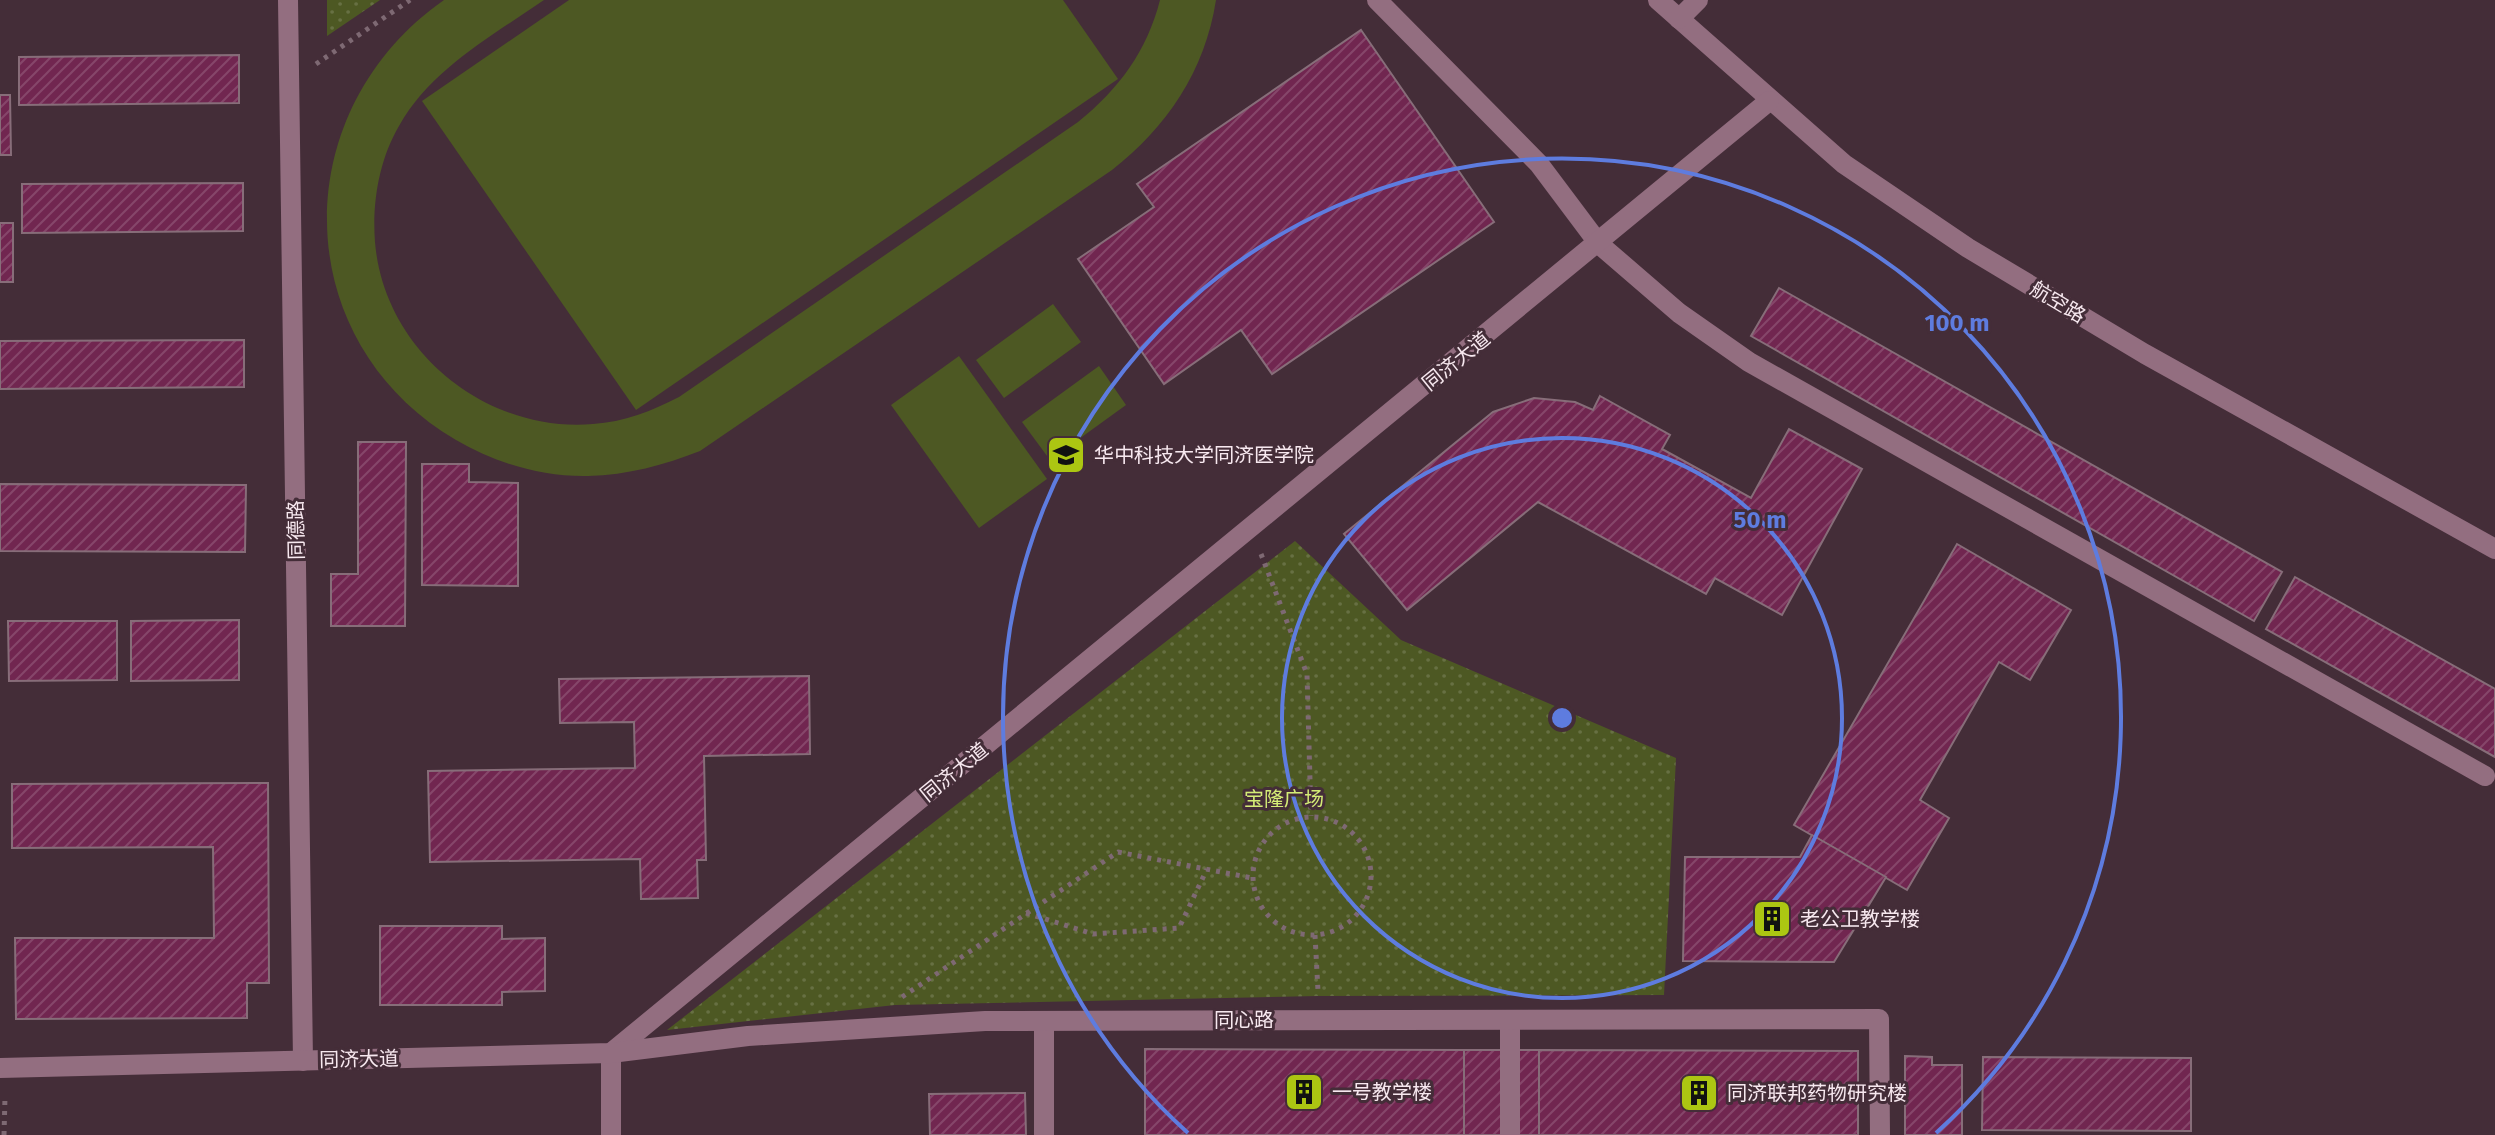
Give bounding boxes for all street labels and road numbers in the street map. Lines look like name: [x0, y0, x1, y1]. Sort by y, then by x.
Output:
street label: 航空路: [2026, 276, 2090, 328]
street label: 同济大道: [1417, 327, 1495, 395]
street label: 同德路: [283, 500, 309, 560]
street label: 同济大道: [915, 738, 993, 806]
street label: 同心路: [1214, 1008, 1274, 1032]
street label: 同济大道: [319, 1046, 399, 1072]

